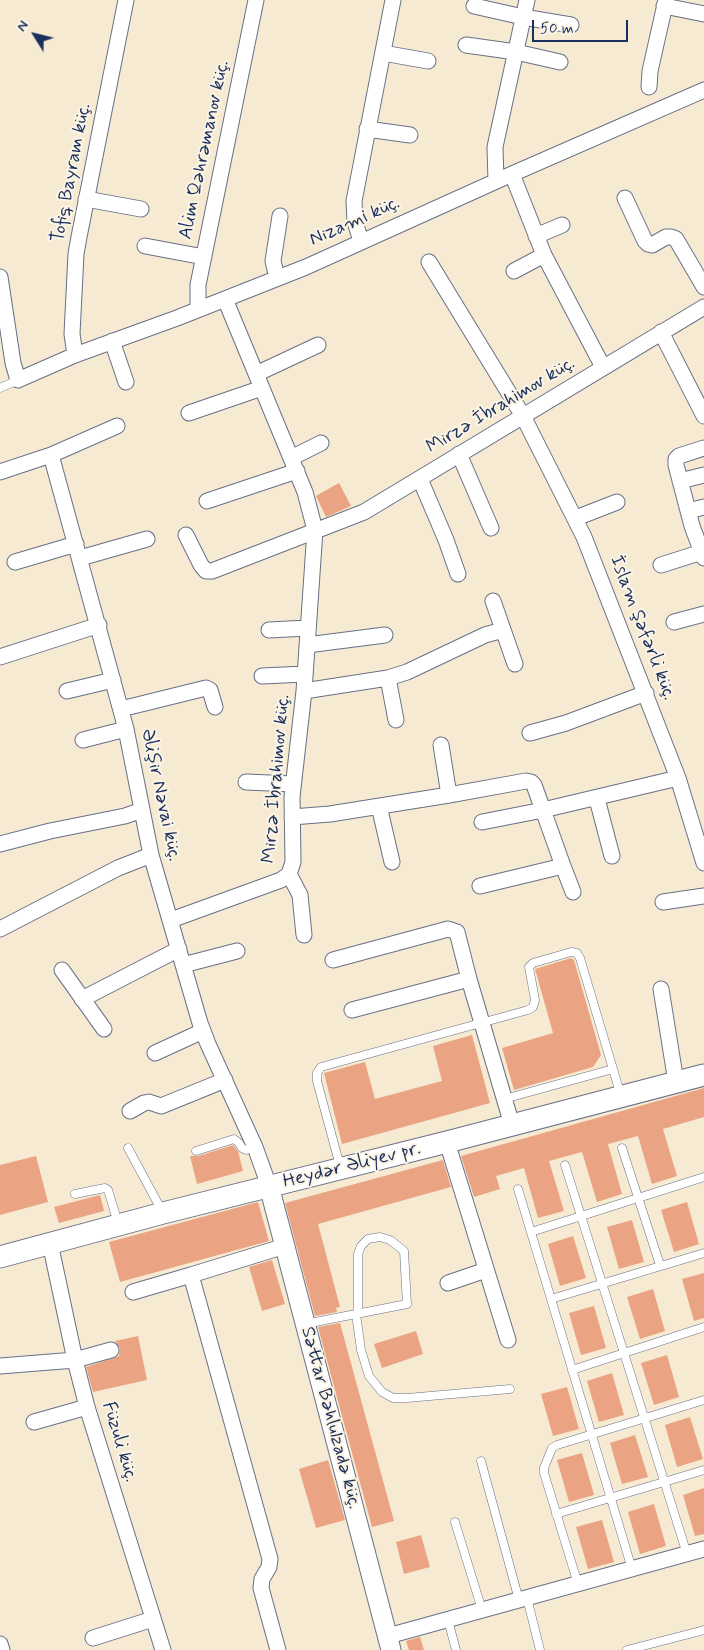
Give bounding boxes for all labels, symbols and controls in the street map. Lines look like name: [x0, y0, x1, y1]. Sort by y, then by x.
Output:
north arrow: [10, 10, 60, 60]
scale bar: [534, 10, 630, 42]
text: N: [13, 17, 33, 35]
text: 50 m: [540, 19, 574, 39]
street label: Alim Qəhrəmanov küç.: [175, 58, 235, 242]
street label: Tofiq Bayram küç.: [47, 101, 97, 245]
street label: Nizami küç.: [306, 192, 404, 252]
street label: Mirzə İbrahimov küç.: [422, 353, 580, 459]
street label: İslam Şəfərli küç.: [604, 552, 680, 704]
street label: Mirzə İbrahimov küç.: [258, 694, 296, 864]
street label: Əlişir Nəvai küç.: [135, 727, 185, 863]
street label: Heydər Əliyev pr.: [281, 1138, 423, 1194]
street label: Səttar Bəhlulzadə küç.: [295, 1325, 365, 1511]
street label: Füzuli küç.: [96, 1399, 142, 1485]

